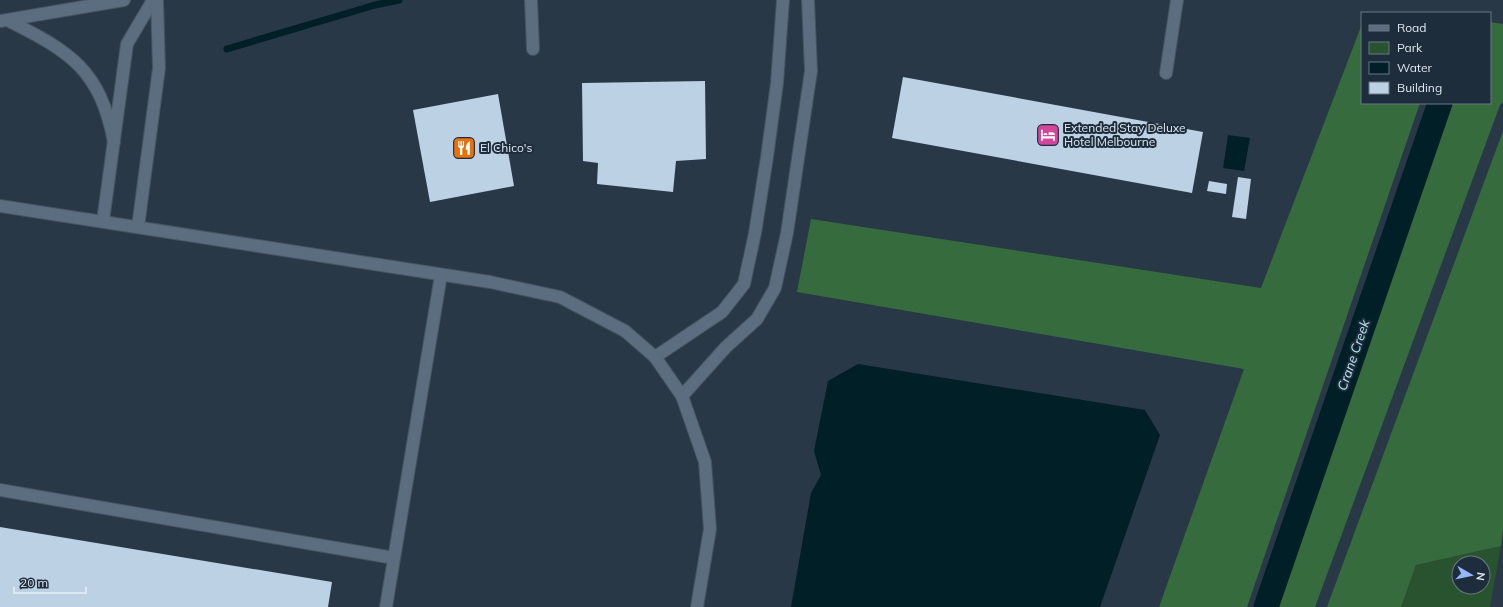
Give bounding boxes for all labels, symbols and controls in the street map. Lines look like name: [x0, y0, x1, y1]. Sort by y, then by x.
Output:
legend: [1361, 12, 1491, 104]
text: Road: [1397, 20, 1426, 35]
text: Park: [1397, 40, 1423, 55]
text: Water: [1397, 60, 1433, 75]
text: Building: [1397, 80, 1442, 95]
place label: Extended Stay Deluxe Hotel Melbourne: [1064, 120, 1186, 149]
hotel icon: Extended Stay Deluxe Hotel Melbourne: [1035, 122, 1061, 148]
restaurant icon: El Chico's: [451, 135, 477, 161]
place label: El Chico's: [480, 140, 532, 155]
water label: Crane Creek: [1333, 317, 1373, 392]
north arrow: [1451, 555, 1491, 595]
scale bar: [14, 569, 86, 595]
text: N: [1473, 571, 1488, 582]
text: 20 m: [20, 575, 48, 590]

